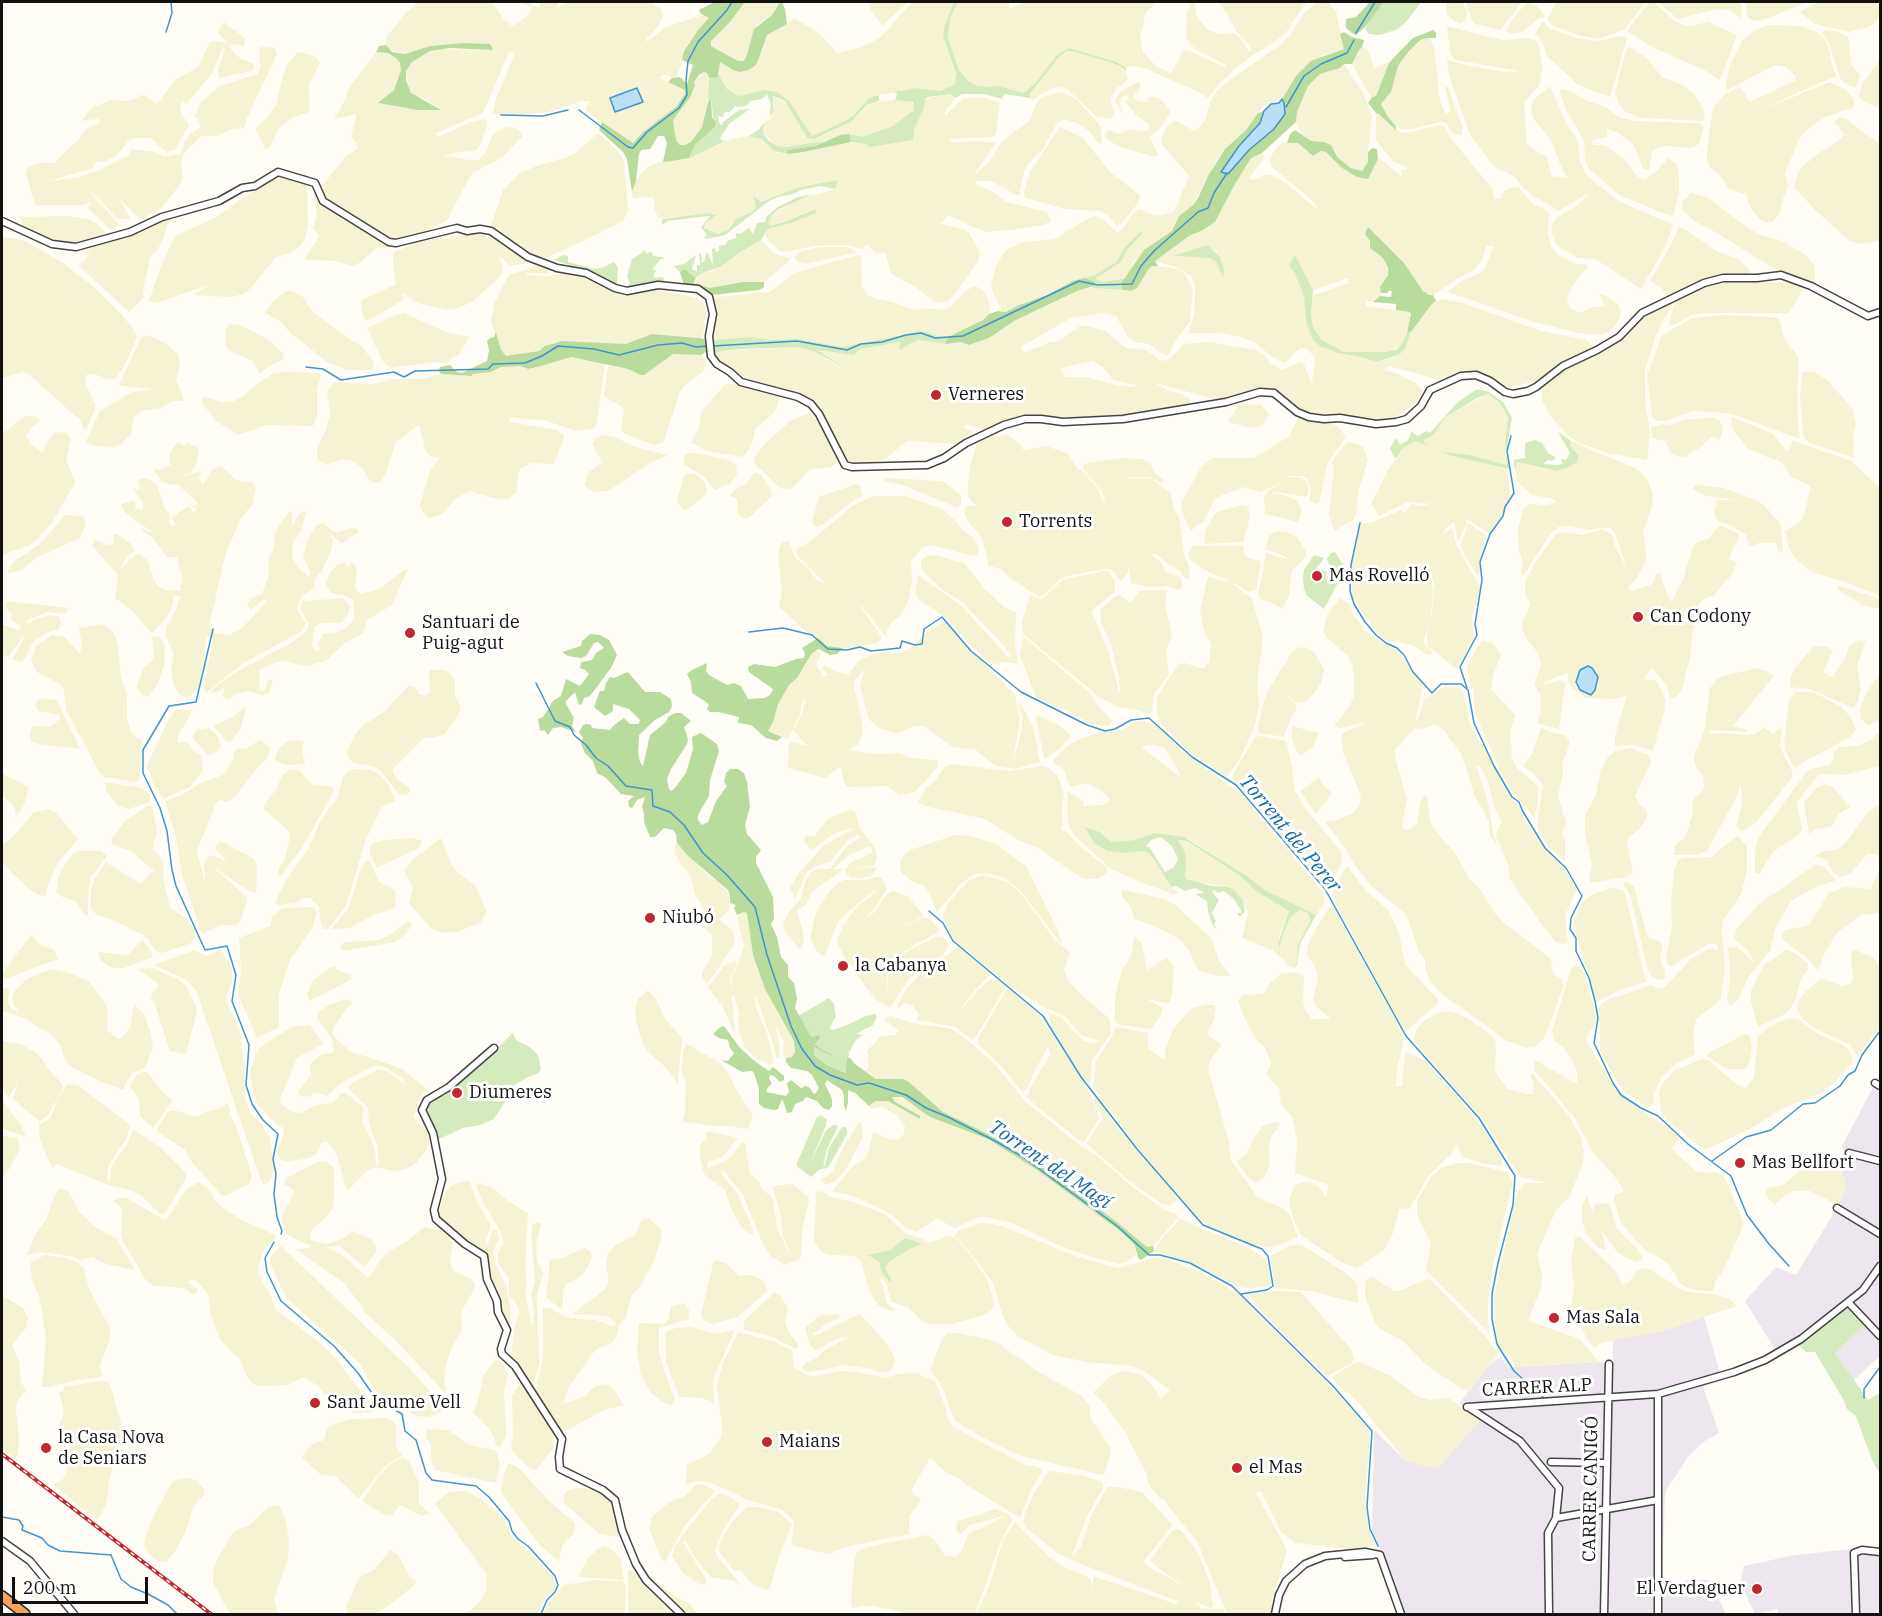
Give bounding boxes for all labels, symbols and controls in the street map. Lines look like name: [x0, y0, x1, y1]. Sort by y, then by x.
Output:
place label: Verneres: [948, 384, 1024, 406]
marker: Verneres: [929, 388, 943, 402]
place label: Torrents: [1019, 511, 1092, 533]
marker: Torrents: [1000, 515, 1014, 529]
place label: Mas Rovelló: [1329, 565, 1429, 587]
marker: Mas Rovelló: [1310, 569, 1324, 583]
place label: Can Codony: [1650, 606, 1751, 628]
marker: Can Codony: [1631, 610, 1645, 624]
place label: Santuari de Puig-agut: [422, 612, 520, 654]
marker: Santuari de Puig-agut: [403, 626, 417, 640]
water label: Torrent del Perer: [1234, 770, 1346, 898]
place label: Niubó: [662, 907, 714, 929]
marker: Niubó: [643, 911, 657, 925]
place label: la Cabanya: [855, 955, 947, 977]
marker: la Cabanya: [836, 959, 850, 973]
place label: Diumeres: [469, 1082, 552, 1104]
marker: Diumeres: [450, 1086, 464, 1100]
water label: Torrent del Magí: [984, 1115, 1116, 1215]
place label: Mas Bellfort: [1752, 1152, 1854, 1174]
marker: Mas Bellfort: [1733, 1156, 1747, 1170]
place label: Mas Sala: [1566, 1307, 1640, 1329]
marker: Mas Sala: [1547, 1311, 1561, 1325]
street label: CARRER ALP: [1481, 1374, 1593, 1402]
place label: Sant Jaume Vell: [327, 1392, 461, 1414]
marker: Sant Jaume Vell: [308, 1396, 322, 1410]
street label: CARRER CANIGÓ: [1579, 1416, 1603, 1562]
place label: la Casa Nova de Seniars: [58, 1427, 165, 1470]
place label: Maians: [779, 1431, 840, 1453]
marker: Maians: [760, 1435, 774, 1449]
marker: la Casa Nova de Seniars: [39, 1441, 53, 1455]
place label: el Mas: [1249, 1457, 1303, 1479]
marker: el Mas: [1230, 1461, 1244, 1475]
scale bar: [15, 1565, 152, 1603]
text: 200 m: [23, 1576, 77, 1599]
place label: El Verdaguer: [1636, 1578, 1745, 1600]
marker: El Verdaguer: [1750, 1582, 1764, 1596]

